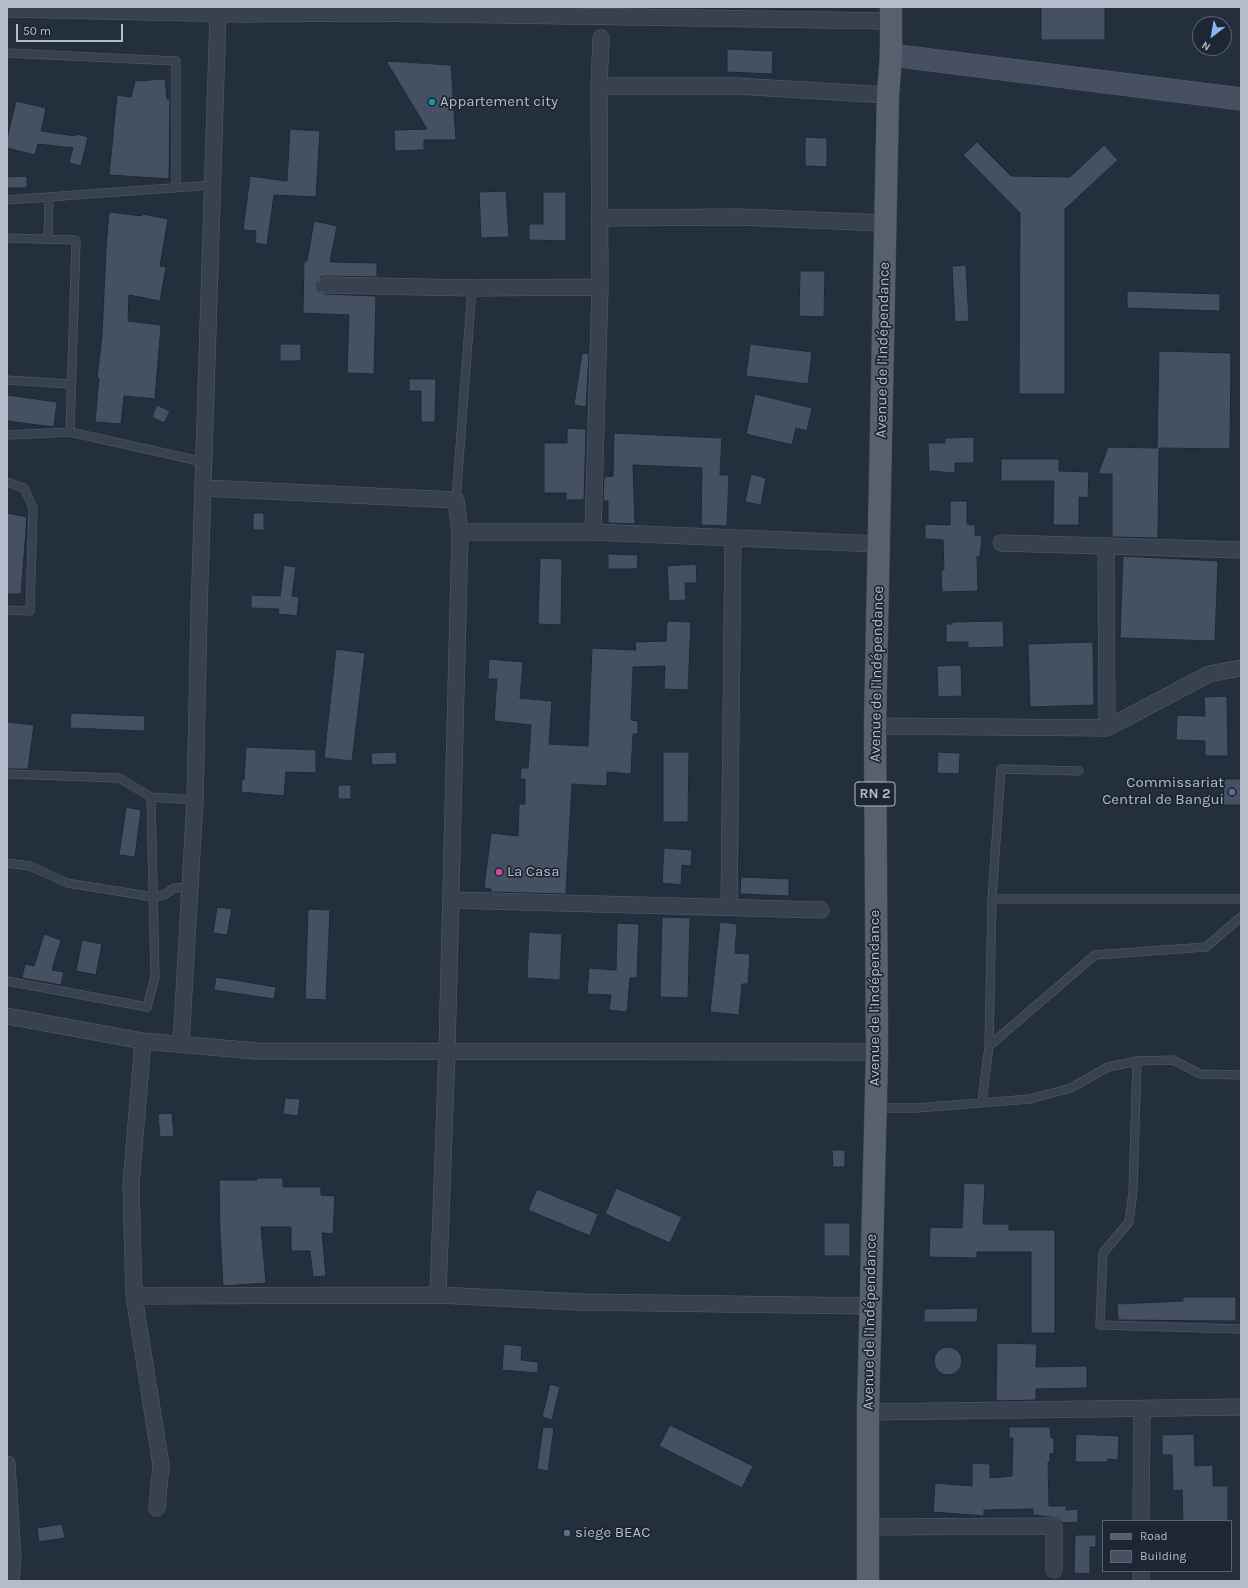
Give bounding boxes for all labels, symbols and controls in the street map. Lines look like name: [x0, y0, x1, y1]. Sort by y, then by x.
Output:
scale bar: [18, 16, 125, 42]
north arrow: [1192, 16, 1232, 56]
text: 50 m: [23, 24, 51, 38]
text: N: [1199, 38, 1213, 53]
place label: Appartement city: [440, 93, 558, 111]
marker: Appartement city: [427, 97, 437, 107]
street label: Avenue de l'Indépendance: [872, 262, 894, 438]
street label: Avenue de l'Indépendance: [866, 586, 888, 762]
place label: Commissariat Central de Bangui: [1102, 774, 1224, 809]
road number: RN 2: [855, 782, 895, 806]
marker: Commissariat Central de Bangui: [1227, 787, 1237, 797]
place label: La Casa: [507, 863, 559, 881]
marker: La Casa: [494, 867, 504, 877]
street label: Avenue de l'Indépendance: [866, 910, 884, 1086]
street label: Avenue de l'Indépendance: [859, 1234, 881, 1410]
legend: [1102, 1520, 1232, 1572]
place label: siege BEAC: [575, 1524, 650, 1542]
marker: siege BEAC: [562, 1528, 572, 1538]
text: Road: [1140, 1529, 1168, 1543]
text: Building: [1140, 1549, 1186, 1563]

